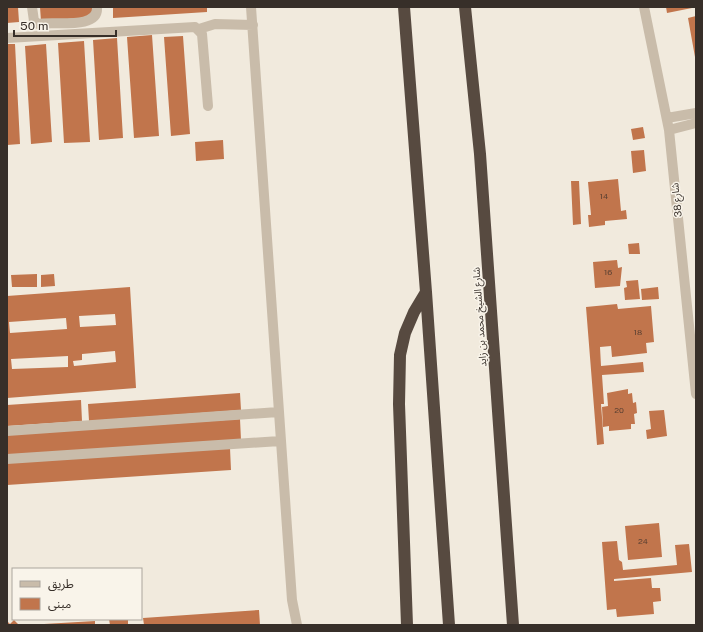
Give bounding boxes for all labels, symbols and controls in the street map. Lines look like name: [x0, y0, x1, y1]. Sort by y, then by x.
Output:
scale bar: [14, 12, 116, 38]
text: 50 m: [20, 19, 48, 33]
street label: شارع 38: [668, 182, 686, 218]
house number: 14: [600, 191, 608, 201]
street label: شارع الشيخ محمد بن زايد: [470, 267, 490, 367]
house number: 16: [604, 267, 612, 277]
house number: 18: [634, 327, 642, 337]
house number: 20: [614, 405, 624, 415]
house number: 24: [638, 536, 648, 546]
legend: [12, 568, 142, 620]
text: طريق: [48, 577, 74, 592]
text: مبنى: [48, 597, 71, 611]

